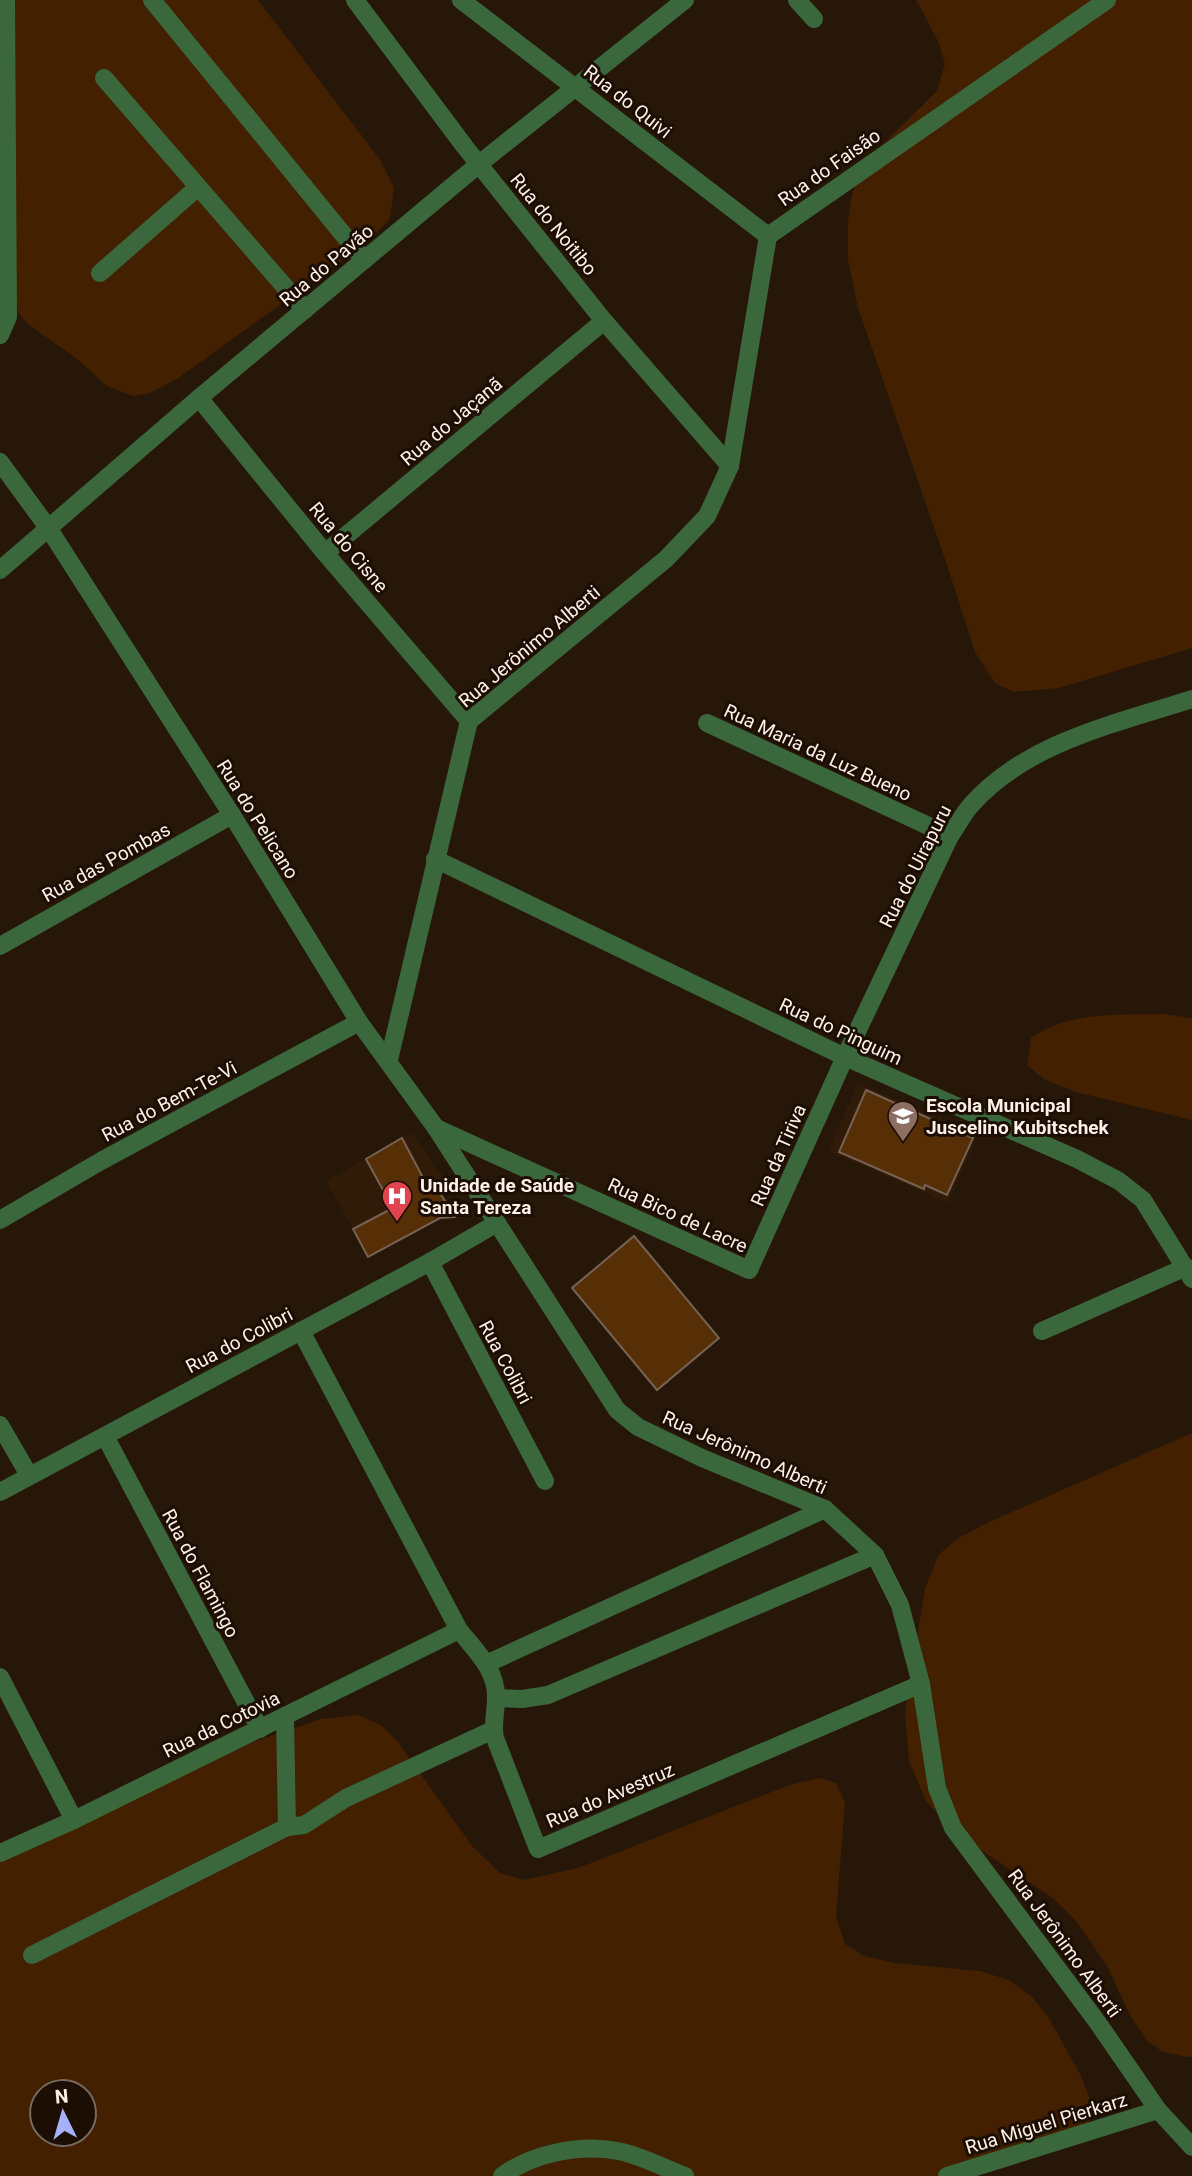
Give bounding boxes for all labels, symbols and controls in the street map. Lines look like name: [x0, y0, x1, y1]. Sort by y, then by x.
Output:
street label: Rua do Quivi: [579, 60, 676, 143]
street label: Rua do Faisão: [774, 124, 885, 211]
street label: Rua do Noitibo: [505, 169, 602, 280]
street label: Rua do Pavão: [275, 219, 378, 311]
street label: Rua do Jaçanã: [396, 372, 507, 471]
street label: Rua do Cisne: [304, 497, 393, 597]
street label: Rua Jerônimo Alberti: [454, 580, 605, 712]
street label: Rua Maria da Luz Bueno: [720, 699, 915, 806]
street label: Rua do Pelicano: [212, 755, 303, 883]
street label: Rua do Uirapuru: [875, 801, 956, 932]
street label: Rua das Pombas: [38, 818, 174, 907]
street label: Rua do Pinguim: [776, 993, 906, 1070]
street label: Rua do Bem-Te-Vi: [98, 1056, 241, 1147]
place label: Escola Municipal Juscelino Kubitschek: [926, 1094, 1110, 1139]
school or university icon: Escola Municipal Juscelino Kubitschek: [886, 1099, 920, 1143]
street label: Rua da Tiriva: [746, 1101, 811, 1210]
street label: Rua Bico de Lacre: [604, 1173, 751, 1258]
place label: Unidade de Saúde Santa Tereza: [420, 1174, 574, 1219]
hospital icon: Unidade de Saúde Santa Tereza: [380, 1179, 414, 1223]
street label: Rua do Colibri: [182, 1303, 297, 1378]
street label: Rua Colibri: [474, 1316, 537, 1408]
street label: Rua Jerônimo Alberti: [659, 1406, 831, 1499]
street label: Rua do Flamingo: [157, 1505, 244, 1641]
street label: Rua da Cotovia: [159, 1686, 283, 1763]
street label: Rua do Avestruz: [543, 1758, 678, 1833]
street label: Rua Jerônimo Alberti: [1003, 1865, 1126, 2022]
north arrow: [28, 2078, 98, 2148]
text: N: [54, 2085, 69, 2109]
street label: Rua Miguel Pierkarz: [962, 2088, 1130, 2159]

